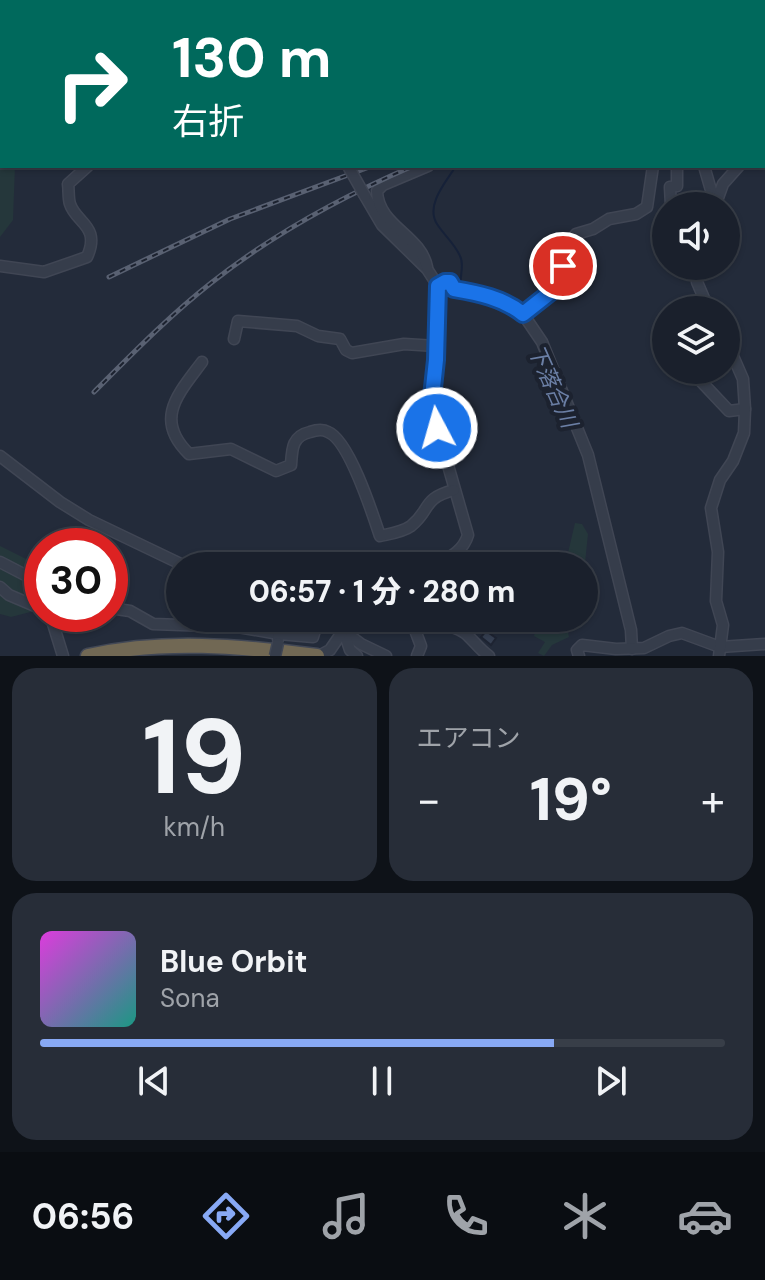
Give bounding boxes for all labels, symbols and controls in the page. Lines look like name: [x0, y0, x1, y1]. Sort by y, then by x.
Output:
text: 130 m: [172, 21, 331, 94]
icon: right: [40, 32, 144, 136]
text: 右折: [172, 98, 244, 145]
map controls: [652, 192, 740, 384]
button: sound: [652, 192, 740, 280]
pin: [529, 232, 597, 300]
icon: arrive: [541, 244, 585, 288]
button: layers: [652, 296, 740, 384]
water label: 下落合川: [521, 340, 584, 434]
position arrow: [395, 386, 479, 470]
speed limit sign: 30: [24, 528, 128, 632]
text: 06:57 · 1 分 · 280 m: [249, 572, 515, 611]
text: 19: [142, 690, 246, 825]
text: エアコン: [417, 721, 521, 755]
text: 19°: [530, 760, 612, 839]
text: −: [417, 771, 441, 829]
text: +: [701, 771, 725, 829]
text: km/h: [164, 810, 225, 844]
text: Blue Orbit: [160, 942, 307, 981]
text: Sona: [160, 981, 220, 1015]
icon: previous: [132, 1059, 176, 1103]
icon: pause: [360, 1059, 404, 1103]
icon: next: [589, 1059, 633, 1103]
icon: directions: [198, 1188, 254, 1244]
icon: music: [318, 1188, 374, 1244]
icon: phone: [438, 1188, 494, 1244]
icon: climate: [557, 1188, 613, 1244]
icon: car: [677, 1188, 733, 1244]
text: 06:56: [32, 1193, 134, 1240]

